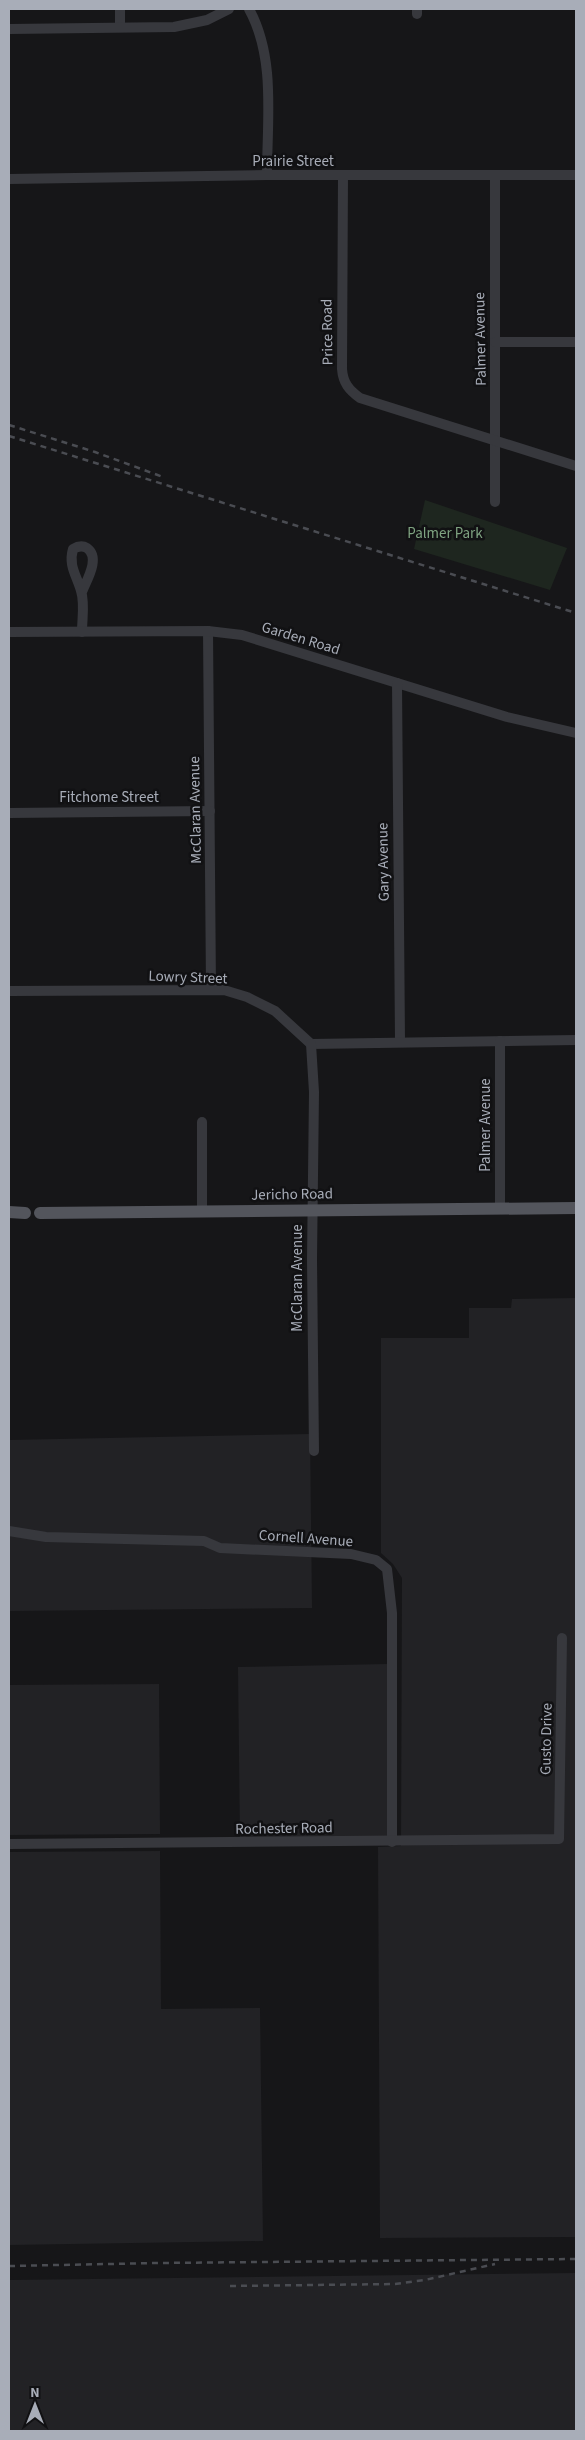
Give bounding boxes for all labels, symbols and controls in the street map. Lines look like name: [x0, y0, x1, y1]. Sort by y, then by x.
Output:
street label: Prairie Street: [252, 151, 334, 172]
street label: Palmer Avenue: [469, 292, 492, 386]
street label: Price Road: [316, 299, 339, 365]
park label: Palmer Park: [407, 523, 483, 544]
street label: Garden Road: [259, 617, 343, 660]
street label: McClaran Avenue: [184, 756, 207, 864]
street label: Fitchome Street: [59, 787, 159, 808]
street label: Gary Avenue: [372, 822, 395, 901]
street label: Lowry Street: [148, 966, 228, 989]
street label: Palmer Avenue: [475, 1078, 496, 1172]
street label: Jericho Road: [251, 1183, 333, 1206]
street label: McClaran Avenue: [287, 1224, 308, 1332]
street label: Cornell Avenue: [258, 1525, 354, 1552]
street label: Gusto Drive: [535, 1703, 558, 1775]
street label: Rochester Road: [235, 1817, 333, 1840]
north arrow: [10, 2380, 60, 2430]
text: N: [30, 2383, 40, 2403]

